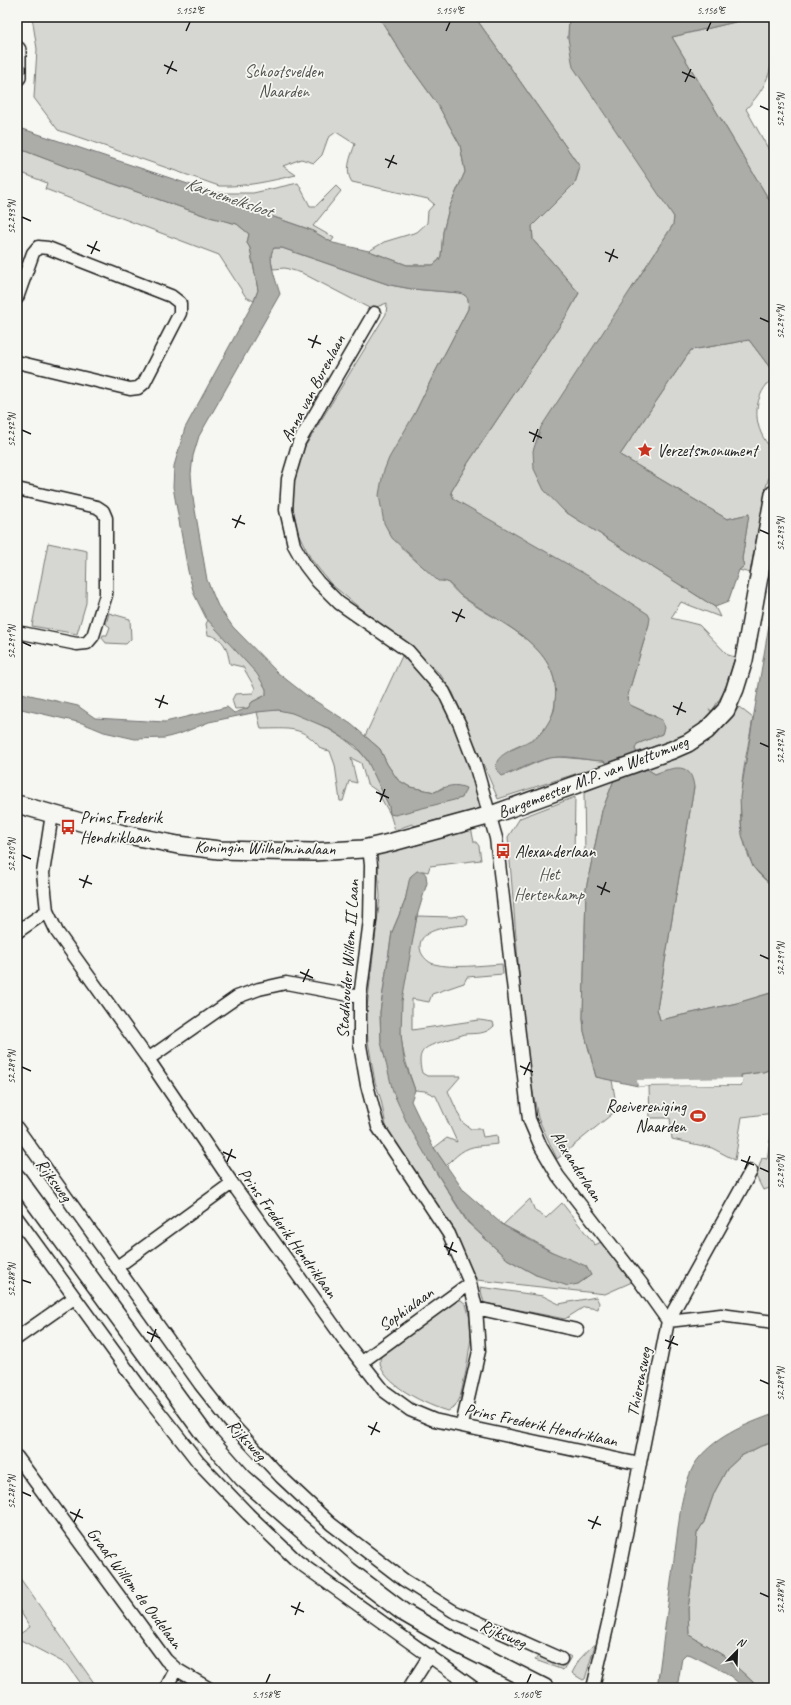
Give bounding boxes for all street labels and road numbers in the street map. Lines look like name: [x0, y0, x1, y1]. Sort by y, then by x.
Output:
street label: Anna van Burenlaan: [276, 331, 350, 445]
street label: Burgemeester M.P. van Wettumweg: [495, 731, 692, 823]
street label: Koningin Wilhelminalaan: [194, 836, 336, 860]
street label: Stadhouder Willem II Laan: [332, 878, 364, 1039]
street label: Alexanderlaan: [546, 1127, 608, 1207]
street label: Rijksweg: [31, 1154, 78, 1207]
street label: Prins Frederik Hendriklaan: [234, 1164, 343, 1303]
street label: Sophialaan: [374, 1281, 439, 1336]
street label: Thierensweg: [622, 1345, 656, 1418]
street label: Prins Frederik Hendriklaan: [463, 1399, 621, 1452]
street label: Rijksweg: [223, 1415, 272, 1466]
street label: Graaf Willem de Oudelaan: [83, 1523, 188, 1654]
street label: Rijksweg: [477, 1615, 531, 1654]

